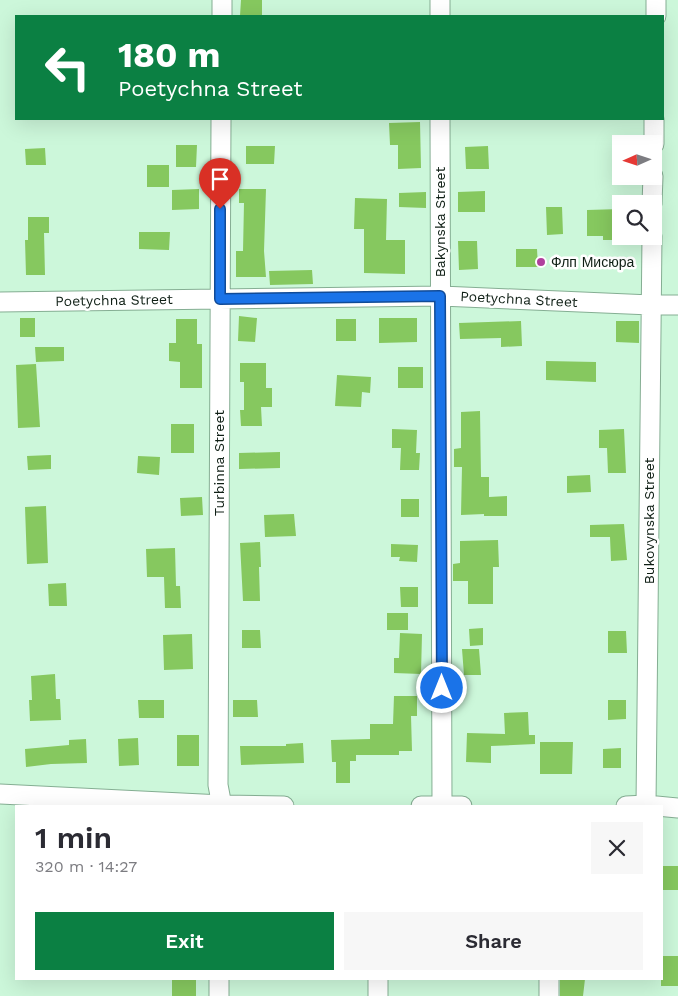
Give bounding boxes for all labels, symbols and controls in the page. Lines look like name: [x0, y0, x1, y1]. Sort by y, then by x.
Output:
text: 180 m: [118, 34, 221, 76]
icon: left: [35, 35, 100, 100]
text: Poetychna Street: [118, 76, 303, 101]
north arrow: [612, 135, 662, 185]
map controls: [612, 135, 662, 245]
pin: [199, 158, 241, 209]
icon: arrive: [206, 165, 234, 193]
street label: Bakynska Street: [432, 167, 448, 277]
button: search: [612, 195, 662, 245]
place label: Флп Мисюра: [551, 254, 634, 270]
marker: Флп Мисюра: [535, 256, 547, 268]
street label: Poetychna Street: [460, 288, 578, 310]
street label: Poetychna Street: [55, 291, 173, 309]
street label: Turbinna Street: [211, 410, 227, 516]
street label: Bukovynska Street: [641, 458, 657, 584]
position arrow: [415, 661, 467, 713]
text: 1 min: [35, 820, 112, 855]
button: close: [591, 822, 643, 874]
text: 320 m · 14:27: [35, 857, 137, 876]
button: Exit: [35, 912, 334, 970]
button: Share: [344, 912, 643, 970]

